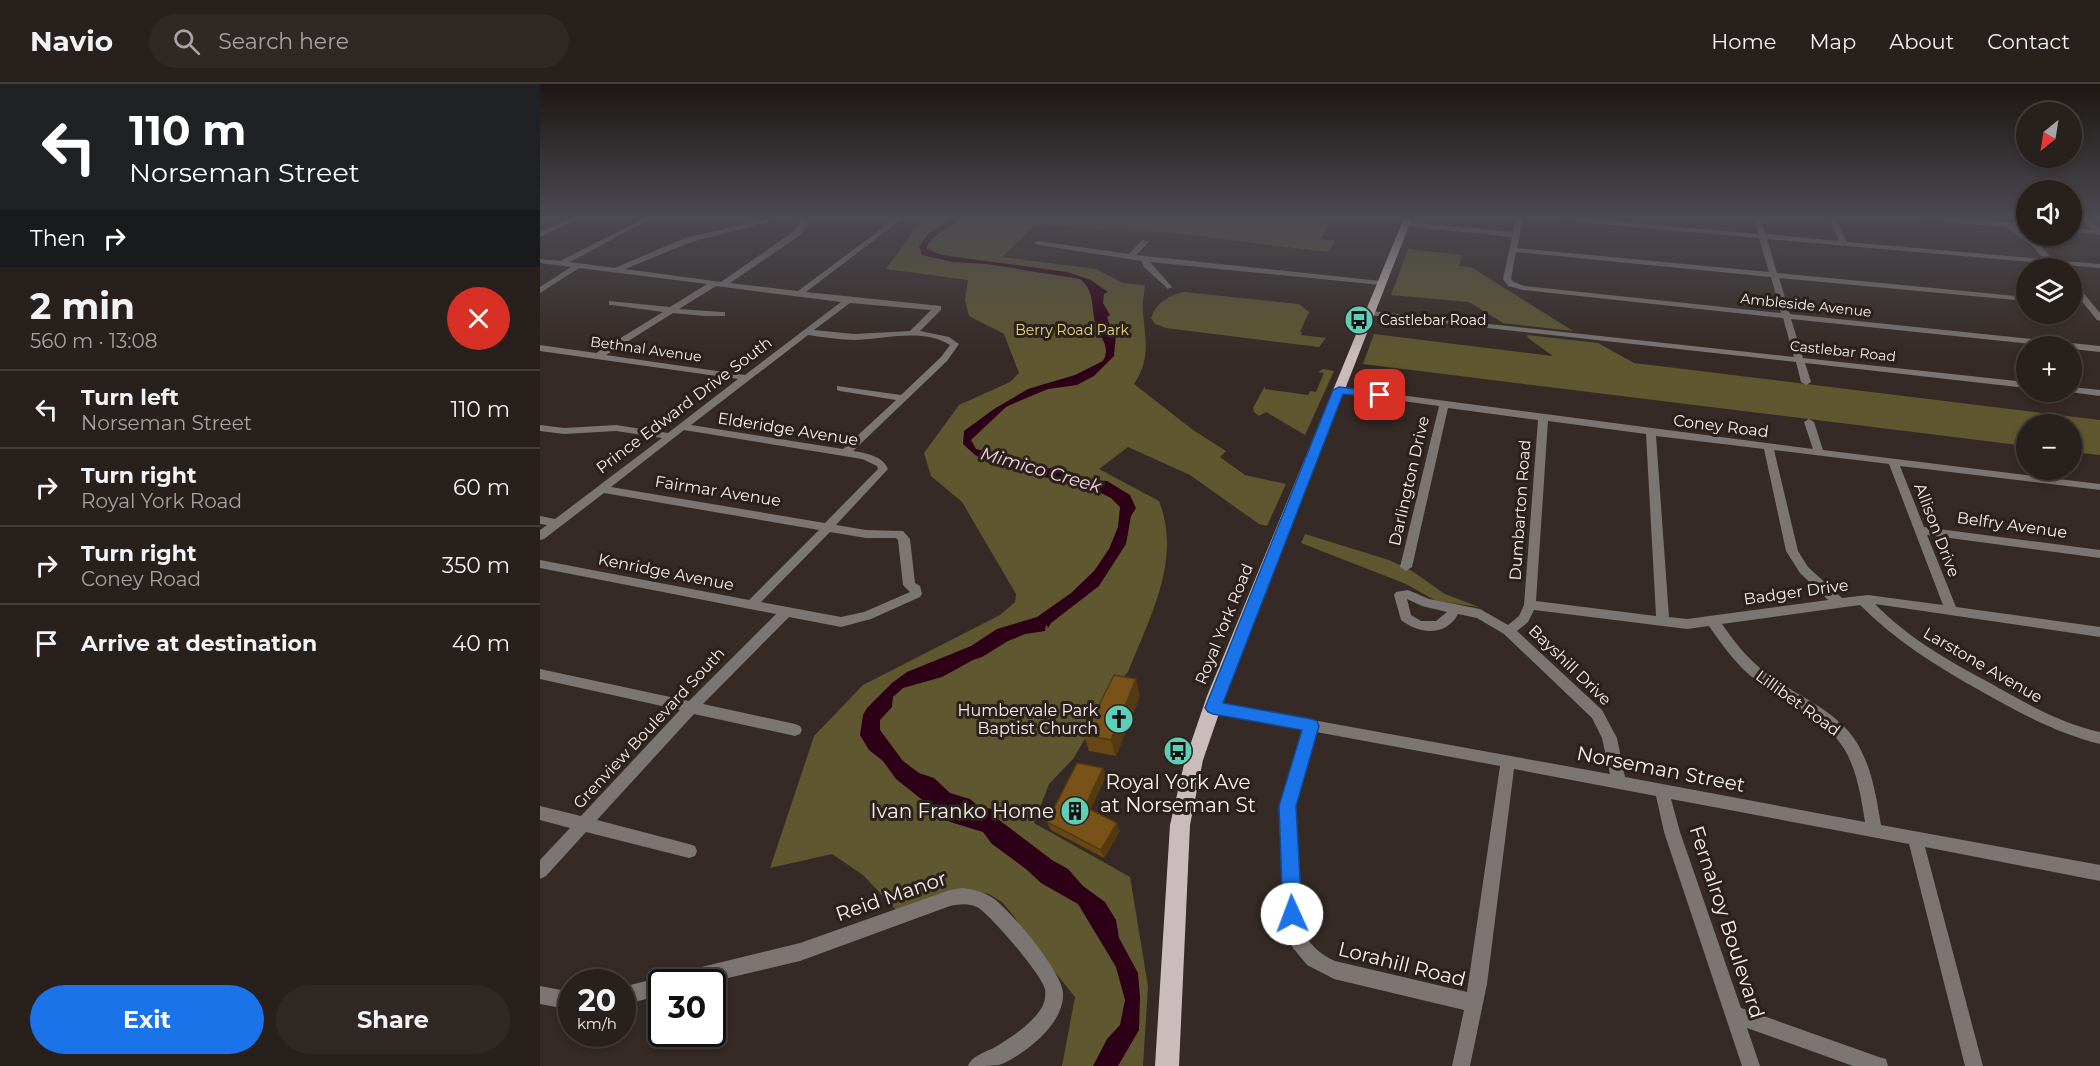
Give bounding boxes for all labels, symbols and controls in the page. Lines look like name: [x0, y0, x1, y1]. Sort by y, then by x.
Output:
search box: [149, 14, 569, 68]
text: Navio: [30, 24, 113, 58]
icon: search: [170, 25, 203, 58]
text: Search here: [218, 28, 349, 55]
text: Home: [1711, 29, 1776, 54]
text: Map: [1809, 29, 1856, 54]
text: About: [1889, 29, 1954, 54]
text: Contact: [1987, 29, 2070, 54]
north arrow: [2016, 102, 2082, 168]
map controls: [2016, 102, 2082, 480]
text: 110 m: [129, 104, 246, 156]
icon: left: [30, 108, 108, 186]
text: Norseman Street: [129, 156, 360, 189]
button: sound: [2016, 180, 2082, 246]
icon: right: [98, 222, 131, 255]
text: Then: [30, 225, 86, 252]
button: layers: [2016, 258, 2082, 324]
text: 2 min: [30, 284, 135, 328]
button: close: [447, 287, 510, 350]
street label: Ambleside Avenue: [1740, 289, 1872, 321]
bus stop icon: Castlebar Road: [1343, 304, 1375, 336]
place label: Castlebar Road: [1380, 311, 1486, 329]
park label: Berry Road Park: [1015, 321, 1129, 339]
text: 560 m · 13:08: [30, 329, 157, 353]
street label: Bethnal Avenue: [589, 332, 703, 366]
street label: Prince Edward Drive South: [592, 333, 776, 477]
street label: Castlebar Road: [1789, 336, 1897, 366]
button: +: [2016, 336, 2082, 402]
pin: [1354, 369, 1405, 420]
icon: arrive: [1363, 378, 1396, 411]
text: Turn left: [81, 384, 179, 411]
icon: left: [30, 393, 63, 426]
text: 110 m: [450, 396, 510, 423]
street label: Elderidge Avenue: [716, 408, 860, 450]
text: Norseman Street: [81, 411, 252, 435]
street label: Coney Road: [1672, 411, 1770, 441]
street label: Darlington Drive: [1385, 414, 1433, 548]
button: −: [2016, 414, 2082, 480]
street label: Dumbarton Road: [1506, 439, 1534, 581]
water label: Mimico Creek: [978, 442, 1105, 498]
text: Turn right: [81, 462, 196, 489]
icon: right: [30, 471, 63, 504]
street label: Fairmar Avenue: [654, 472, 782, 510]
text: 60 m: [453, 474, 510, 501]
street label: Allison Drive: [1910, 480, 1964, 580]
text: Royal York Road: [81, 489, 242, 513]
street label: Belfry Avenue: [1956, 508, 2068, 542]
text: Turn right: [81, 540, 196, 567]
icon: right: [30, 549, 63, 582]
street label: Kenridge Avenue: [596, 549, 736, 595]
text: 350 m: [442, 552, 510, 579]
street label: Royal York Road: [1191, 561, 1257, 687]
text: Coney Road: [81, 567, 201, 591]
street label: Badger Drive: [1742, 575, 1850, 609]
street label: Bayshill Drive: [1525, 621, 1615, 709]
street label: Larstone Avenue: [1920, 623, 2046, 707]
icon: arrive: [30, 627, 63, 660]
text: Arrive at destination: [81, 630, 317, 657]
text: 40 m: [452, 630, 510, 657]
street label: Grenview Boulevard South: [569, 644, 729, 812]
street label: Lillibet Road: [1752, 666, 1844, 740]
place label: Humbervale Park Baptist Church: [958, 701, 1098, 738]
church icon: Humbervale Park Baptist Church: [1103, 703, 1135, 735]
bus stop icon: Royal York Ave at Norseman St: [1162, 735, 1194, 767]
street label: Norseman Street: [1575, 741, 1747, 797]
place label: Royal York Ave at Norseman St: [1100, 770, 1256, 817]
building icon: Ivan Franko Home: [1059, 795, 1091, 827]
place label: Ivan Franko Home: [871, 799, 1054, 823]
street label: Fernalroy Boulevard: [1685, 823, 1769, 1021]
street label: Reid Manor: [832, 866, 950, 926]
position arrow: [1260, 882, 1324, 946]
street label: Lorahill Road: [1336, 937, 1468, 991]
speed limit sign: 30: [648, 969, 726, 1047]
text: 20: [578, 982, 616, 1019]
button: Exit: [30, 985, 264, 1054]
button: Share: [276, 985, 510, 1054]
text: km/h: [577, 1014, 617, 1033]

